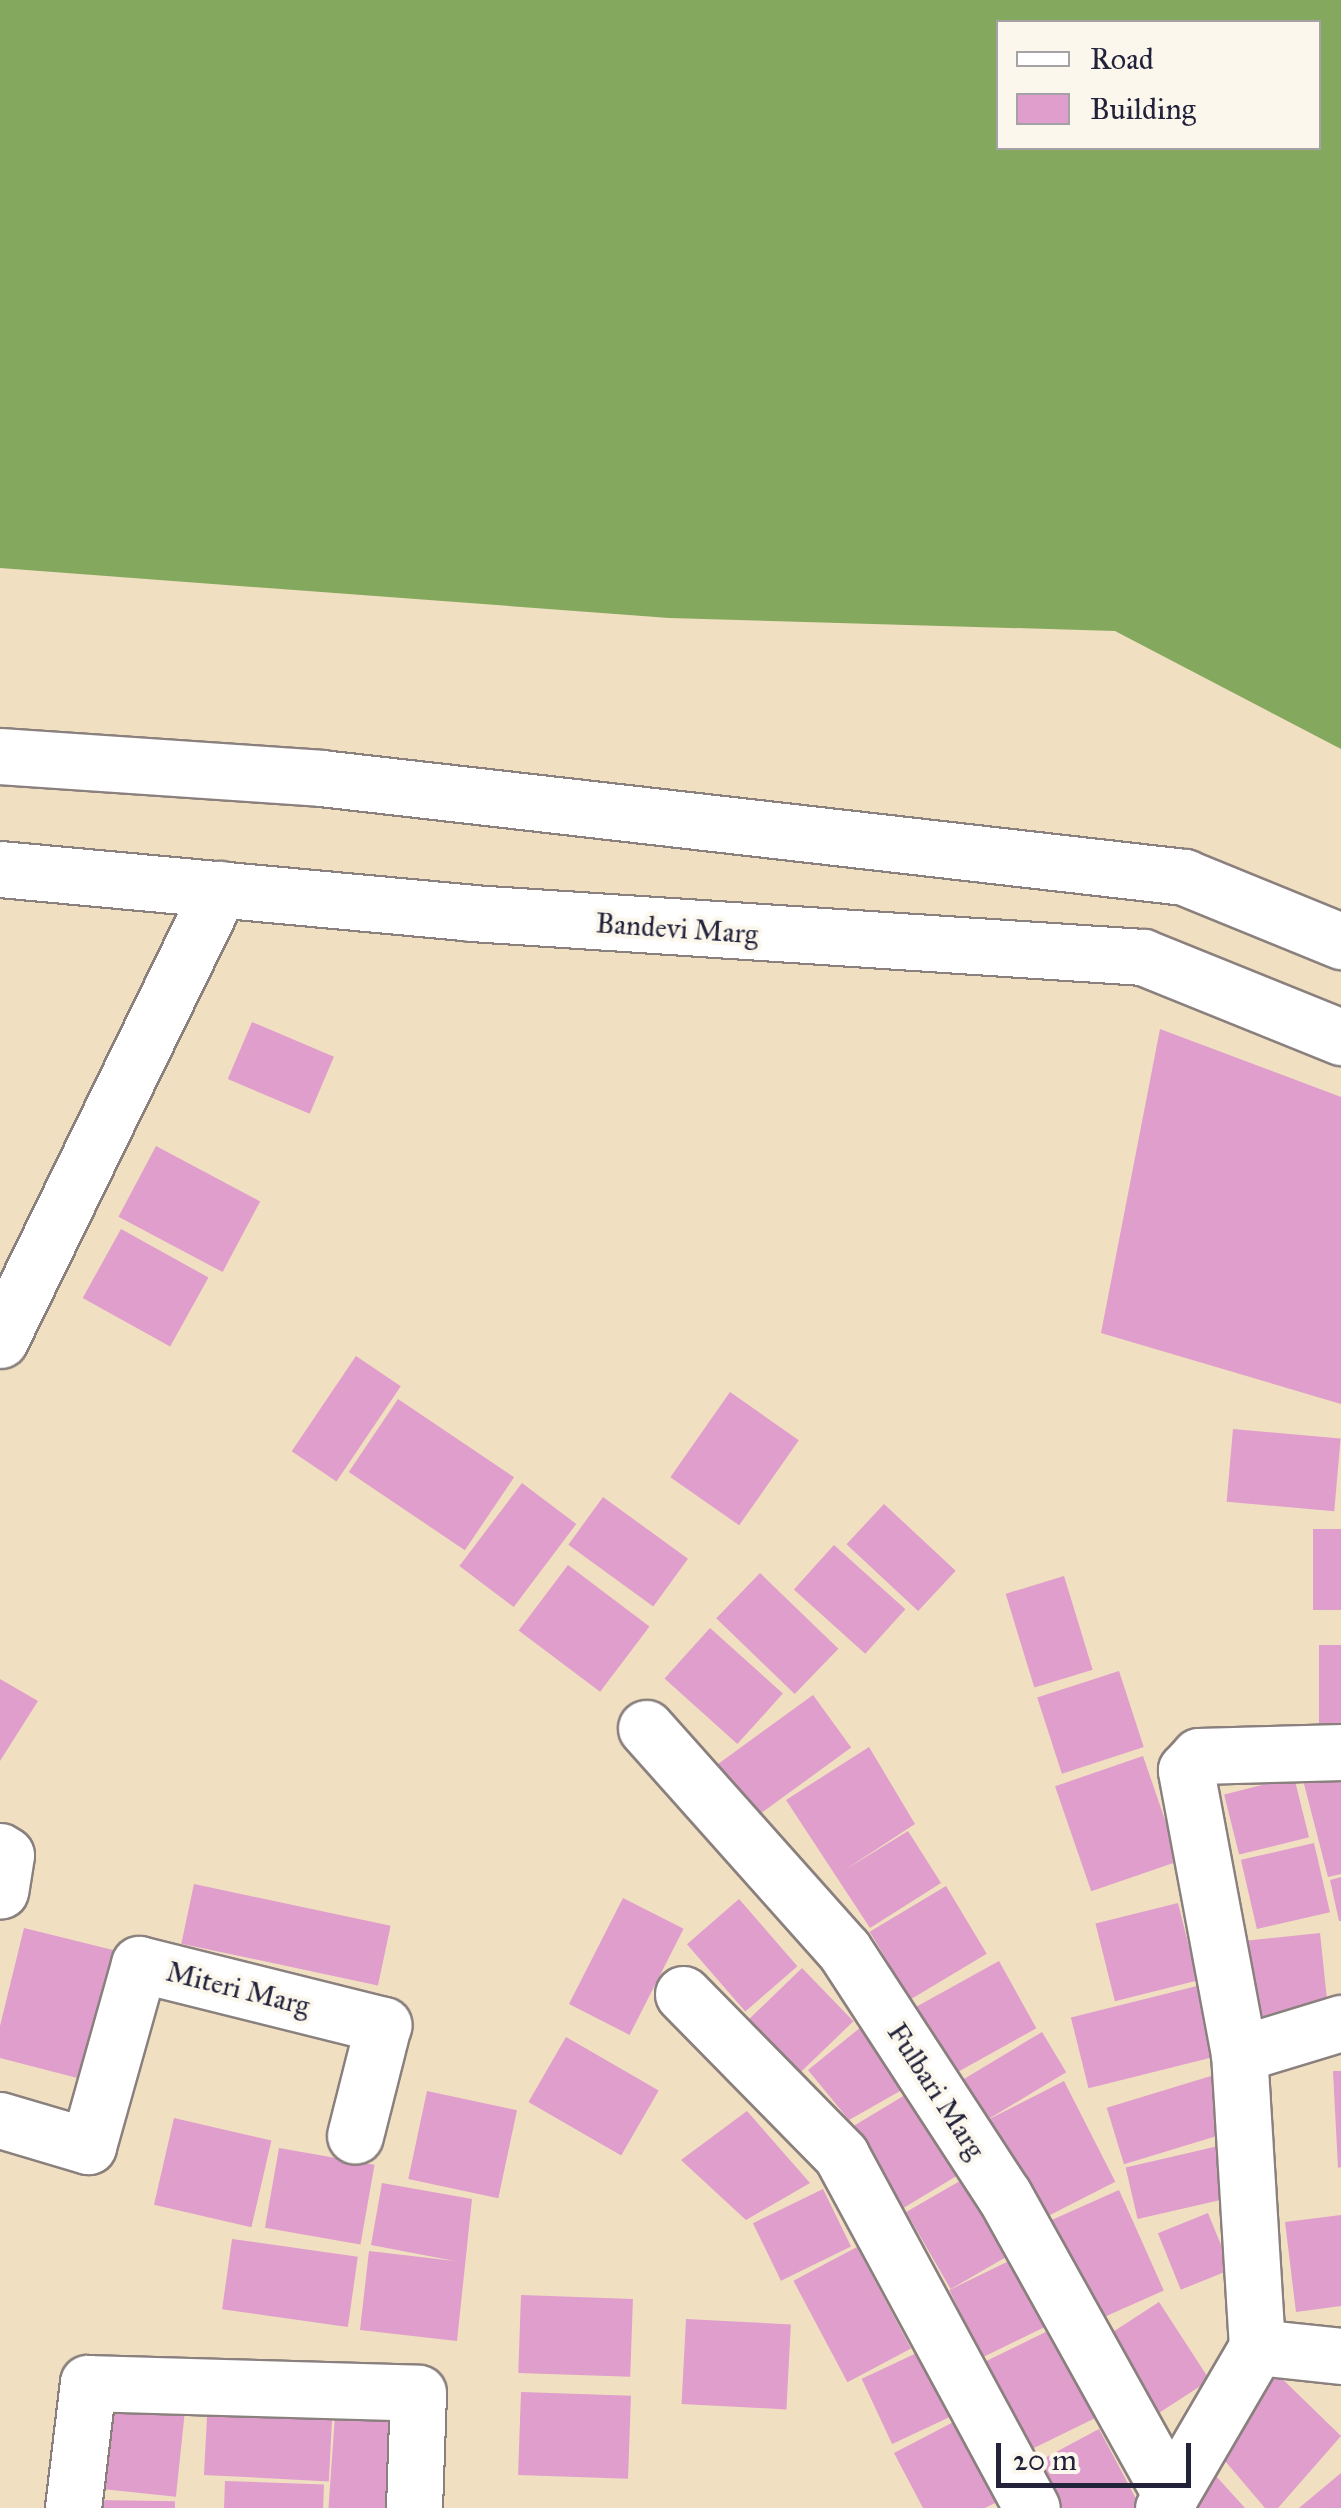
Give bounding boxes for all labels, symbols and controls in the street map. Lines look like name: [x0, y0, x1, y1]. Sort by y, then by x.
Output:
legend: [996, 20, 1321, 150]
text: Road: [1090, 41, 1154, 77]
text: Building: [1090, 91, 1196, 127]
street label: Bandevi Marg: [595, 907, 759, 951]
street label: Miteri Marg: [163, 1955, 313, 2023]
street label: Fulbari Marg: [880, 2017, 992, 2165]
scale bar: [1001, 2423, 1196, 2485]
text: 20 m: [1013, 2442, 1077, 2478]

